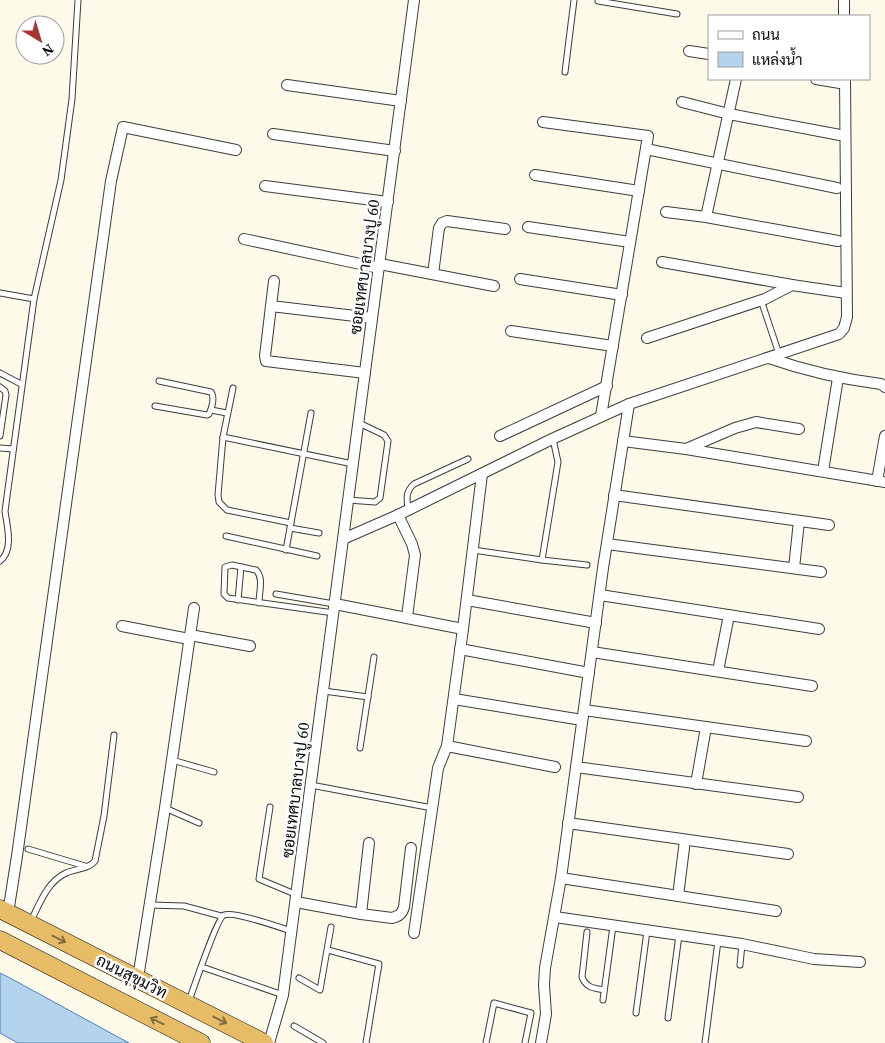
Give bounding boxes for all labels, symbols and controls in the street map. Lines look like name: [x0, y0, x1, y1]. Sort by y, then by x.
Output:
north arrow: [15, 15, 65, 65]
legend: [708, 15, 870, 80]
text: ถนน: [752, 24, 780, 45]
text: N: [38, 39, 58, 61]
text: แหล่งน้ำ: [752, 47, 803, 70]
street label: ซอยเทศบาลบางปู 60: [344, 198, 385, 336]
street label: ซอยเทศบาลบางปู 60: [276, 721, 315, 859]
one-way arrow: [51, 935, 66, 944]
street label: ถนนสุขุมวิท: [92, 949, 171, 1004]
one-way arrow: [212, 1015, 227, 1025]
one-way arrow: [150, 1016, 165, 1026]

